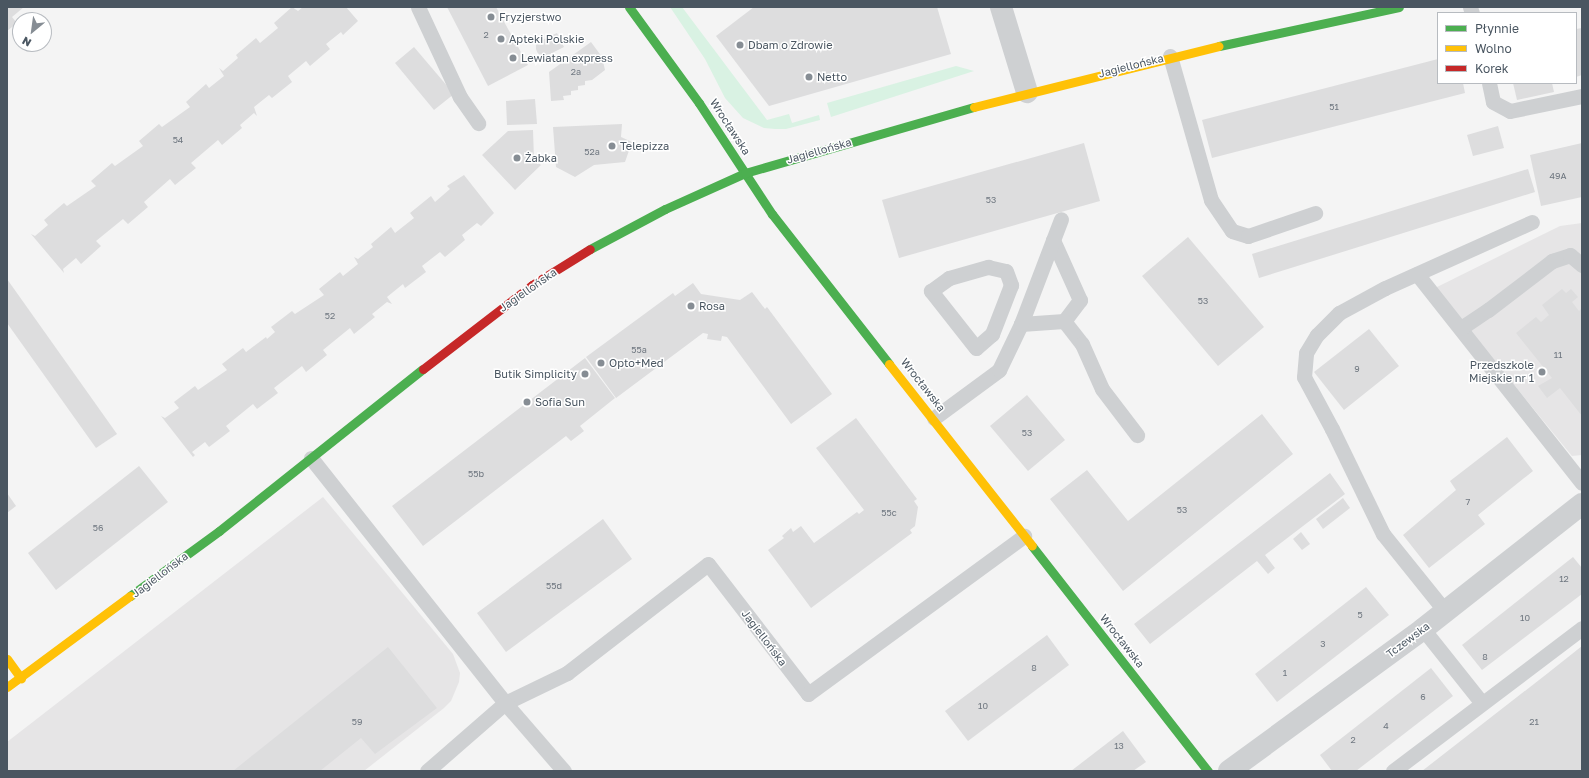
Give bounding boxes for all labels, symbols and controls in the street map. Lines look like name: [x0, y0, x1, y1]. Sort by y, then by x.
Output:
place label: Fryzjerstwo: [499, 10, 561, 24]
north arrow: [12, 12, 52, 52]
marker: Fryzjerstwo: [486, 12, 496, 22]
legend: [1437, 12, 1577, 84]
text: Płynnie: [1475, 21, 1519, 36]
house number: 2: [483, 30, 489, 40]
place label: Apteki Polskie: [509, 32, 584, 46]
text: N: [20, 34, 33, 50]
marker: Apteki Polskie: [496, 34, 506, 44]
place label: Dbam o Zdrowie: [748, 38, 833, 52]
marker: Dbam o Zdrowie: [735, 40, 745, 50]
text: Wolno: [1475, 41, 1512, 56]
place label: Lewiatan express: [521, 51, 613, 65]
street label: Jagiellońska: [1097, 52, 1165, 80]
marker: Lewiatan express: [508, 53, 518, 63]
text: Korek: [1475, 61, 1509, 76]
house number: 2a: [571, 67, 581, 77]
place label: Netto: [817, 70, 847, 84]
marker: Netto: [804, 72, 814, 82]
street label: Wrocławska: [707, 97, 753, 157]
house number: 51: [1329, 102, 1339, 112]
house number: 54: [173, 135, 183, 145]
street label: Jagiellońska: [785, 135, 853, 167]
place label: Telepizza: [620, 139, 669, 153]
marker: Telepizza: [607, 141, 617, 151]
house number: 52a: [584, 147, 600, 157]
place label: Żabka: [525, 151, 557, 165]
marker: Żabka: [512, 153, 522, 163]
house number: 49A: [1550, 171, 1566, 181]
house number: 53: [986, 195, 996, 205]
street label: Jagiellońska: [497, 265, 559, 315]
house number: 53: [1198, 296, 1208, 306]
place label: Rosa: [699, 299, 725, 313]
marker: Rosa: [686, 301, 696, 311]
house number: 52: [325, 311, 335, 321]
house number: 55a: [631, 345, 647, 355]
house number: 11: [1554, 350, 1562, 360]
place label: Opto+Med: [609, 356, 664, 370]
street label: Wrocławska: [898, 356, 948, 414]
marker: Opto+Med: [596, 358, 606, 368]
place label: Przedszkole Miejskie nr 1: [1469, 359, 1534, 385]
house number: 9: [1354, 364, 1360, 374]
place label: Butik Simplicity: [494, 367, 577, 381]
marker: Przedszkole Miejskie nr 1: [1537, 367, 1547, 377]
marker: Butik Simplicity: [580, 369, 590, 379]
place label: Sofia Sun: [535, 395, 585, 409]
marker: Sofia Sun: [522, 397, 532, 407]
house number: 53: [1022, 428, 1032, 438]
house number: 55b: [468, 469, 484, 479]
house number: 7: [1466, 497, 1470, 507]
house number: 53: [1177, 505, 1187, 515]
house number: 55c: [881, 508, 897, 518]
house number: 56: [93, 523, 103, 533]
street label: Jagiellońska: [129, 550, 191, 600]
house number: 12: [1559, 574, 1569, 584]
house number: 55d: [546, 581, 562, 591]
street label: Jagiellońska: [739, 607, 789, 669]
house number: 5: [1357, 610, 1363, 620]
street label: Wrocławska: [1097, 612, 1147, 670]
house number: 10: [1520, 613, 1530, 623]
street label: Tczewska: [1384, 619, 1432, 661]
house number: 3: [1320, 639, 1326, 649]
house number: 8: [1482, 652, 1488, 662]
house number: 8: [1031, 663, 1037, 673]
house number: 1: [1283, 668, 1287, 678]
house number: 6: [1420, 692, 1426, 702]
house number: 10: [978, 701, 988, 711]
house number: 59: [352, 717, 362, 727]
house number: 21: [1529, 717, 1539, 727]
house number: 4: [1383, 721, 1389, 731]
house number: 2: [1350, 735, 1356, 745]
house number: 13: [1114, 741, 1124, 751]

